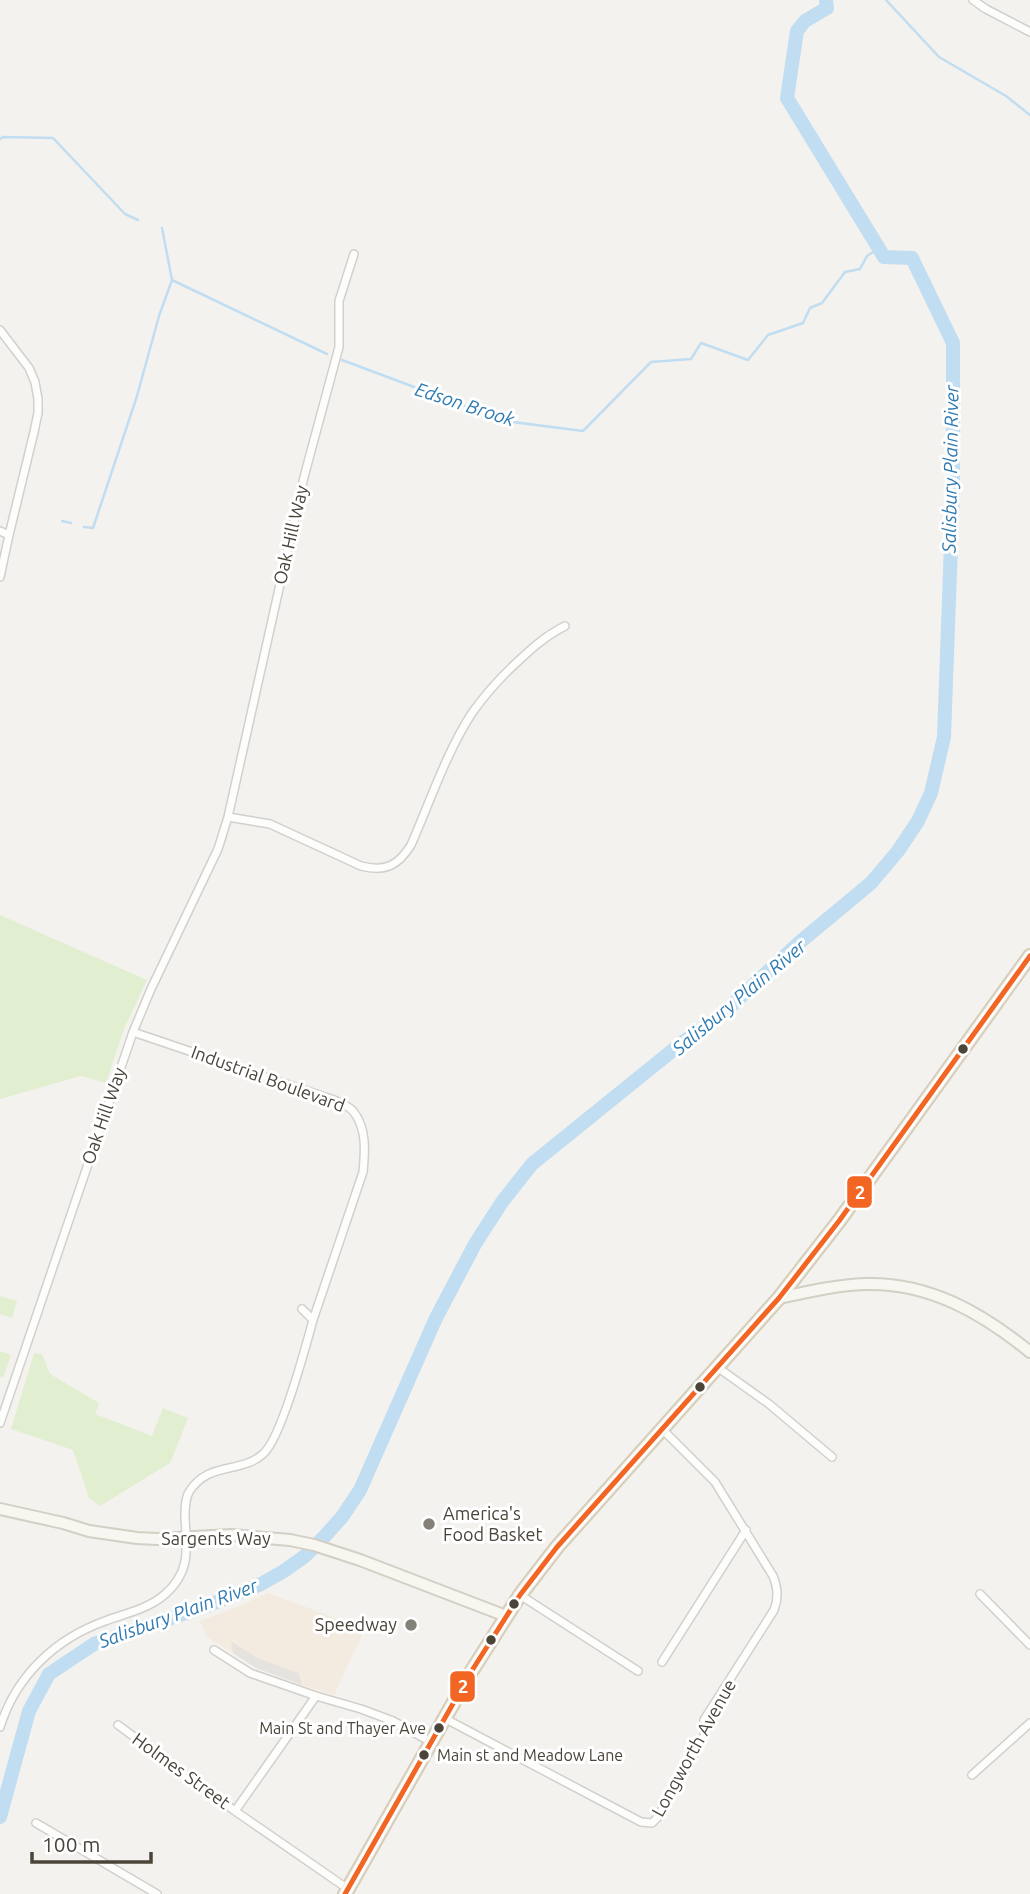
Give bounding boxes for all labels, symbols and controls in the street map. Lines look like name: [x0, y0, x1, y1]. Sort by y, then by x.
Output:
water label: Edson Brook: [412, 378, 518, 430]
water label: Salisbury Plain River: [938, 384, 962, 554]
street label: Oak Hill Way: [269, 483, 311, 586]
water label: Salisbury Plain River: [667, 934, 811, 1060]
street label: Industrial Boulevard: [189, 1041, 348, 1115]
unlabelled marker: [956, 1042, 970, 1056]
street label: Oak Hill Way: [77, 1064, 129, 1167]
line badge: 2: [846, 1175, 873, 1209]
text: 2: [855, 1181, 865, 1203]
unlabelled marker: [693, 1380, 707, 1394]
place label: America's Food Basket: [443, 1503, 542, 1544]
marker: America's Food Basket: [421, 1516, 437, 1532]
street label: Sargents Way: [161, 1528, 271, 1548]
water label: Salisbury Plain River: [95, 1574, 261, 1652]
unlabelled marker: [507, 1597, 521, 1611]
place label: Speedway: [315, 1614, 397, 1634]
marker: Speedway: [403, 1617, 419, 1633]
unlabelled marker: [484, 1633, 498, 1647]
line badge: 2: [449, 1670, 476, 1703]
text: 2: [458, 1675, 468, 1697]
street label: Longworth Avenue: [647, 1675, 739, 1820]
place label: Main St and Thayer Ave: [259, 1719, 426, 1737]
marker: Main St and Thayer Ave: [432, 1721, 446, 1735]
street label: Holmes Street: [129, 1728, 234, 1812]
place label: Main st and Meadow Lane: [437, 1746, 623, 1764]
marker: Main st and Meadow Lane: [417, 1748, 431, 1762]
scale bar: [32, 1820, 150, 1864]
text: 100 m: [42, 1832, 100, 1856]

